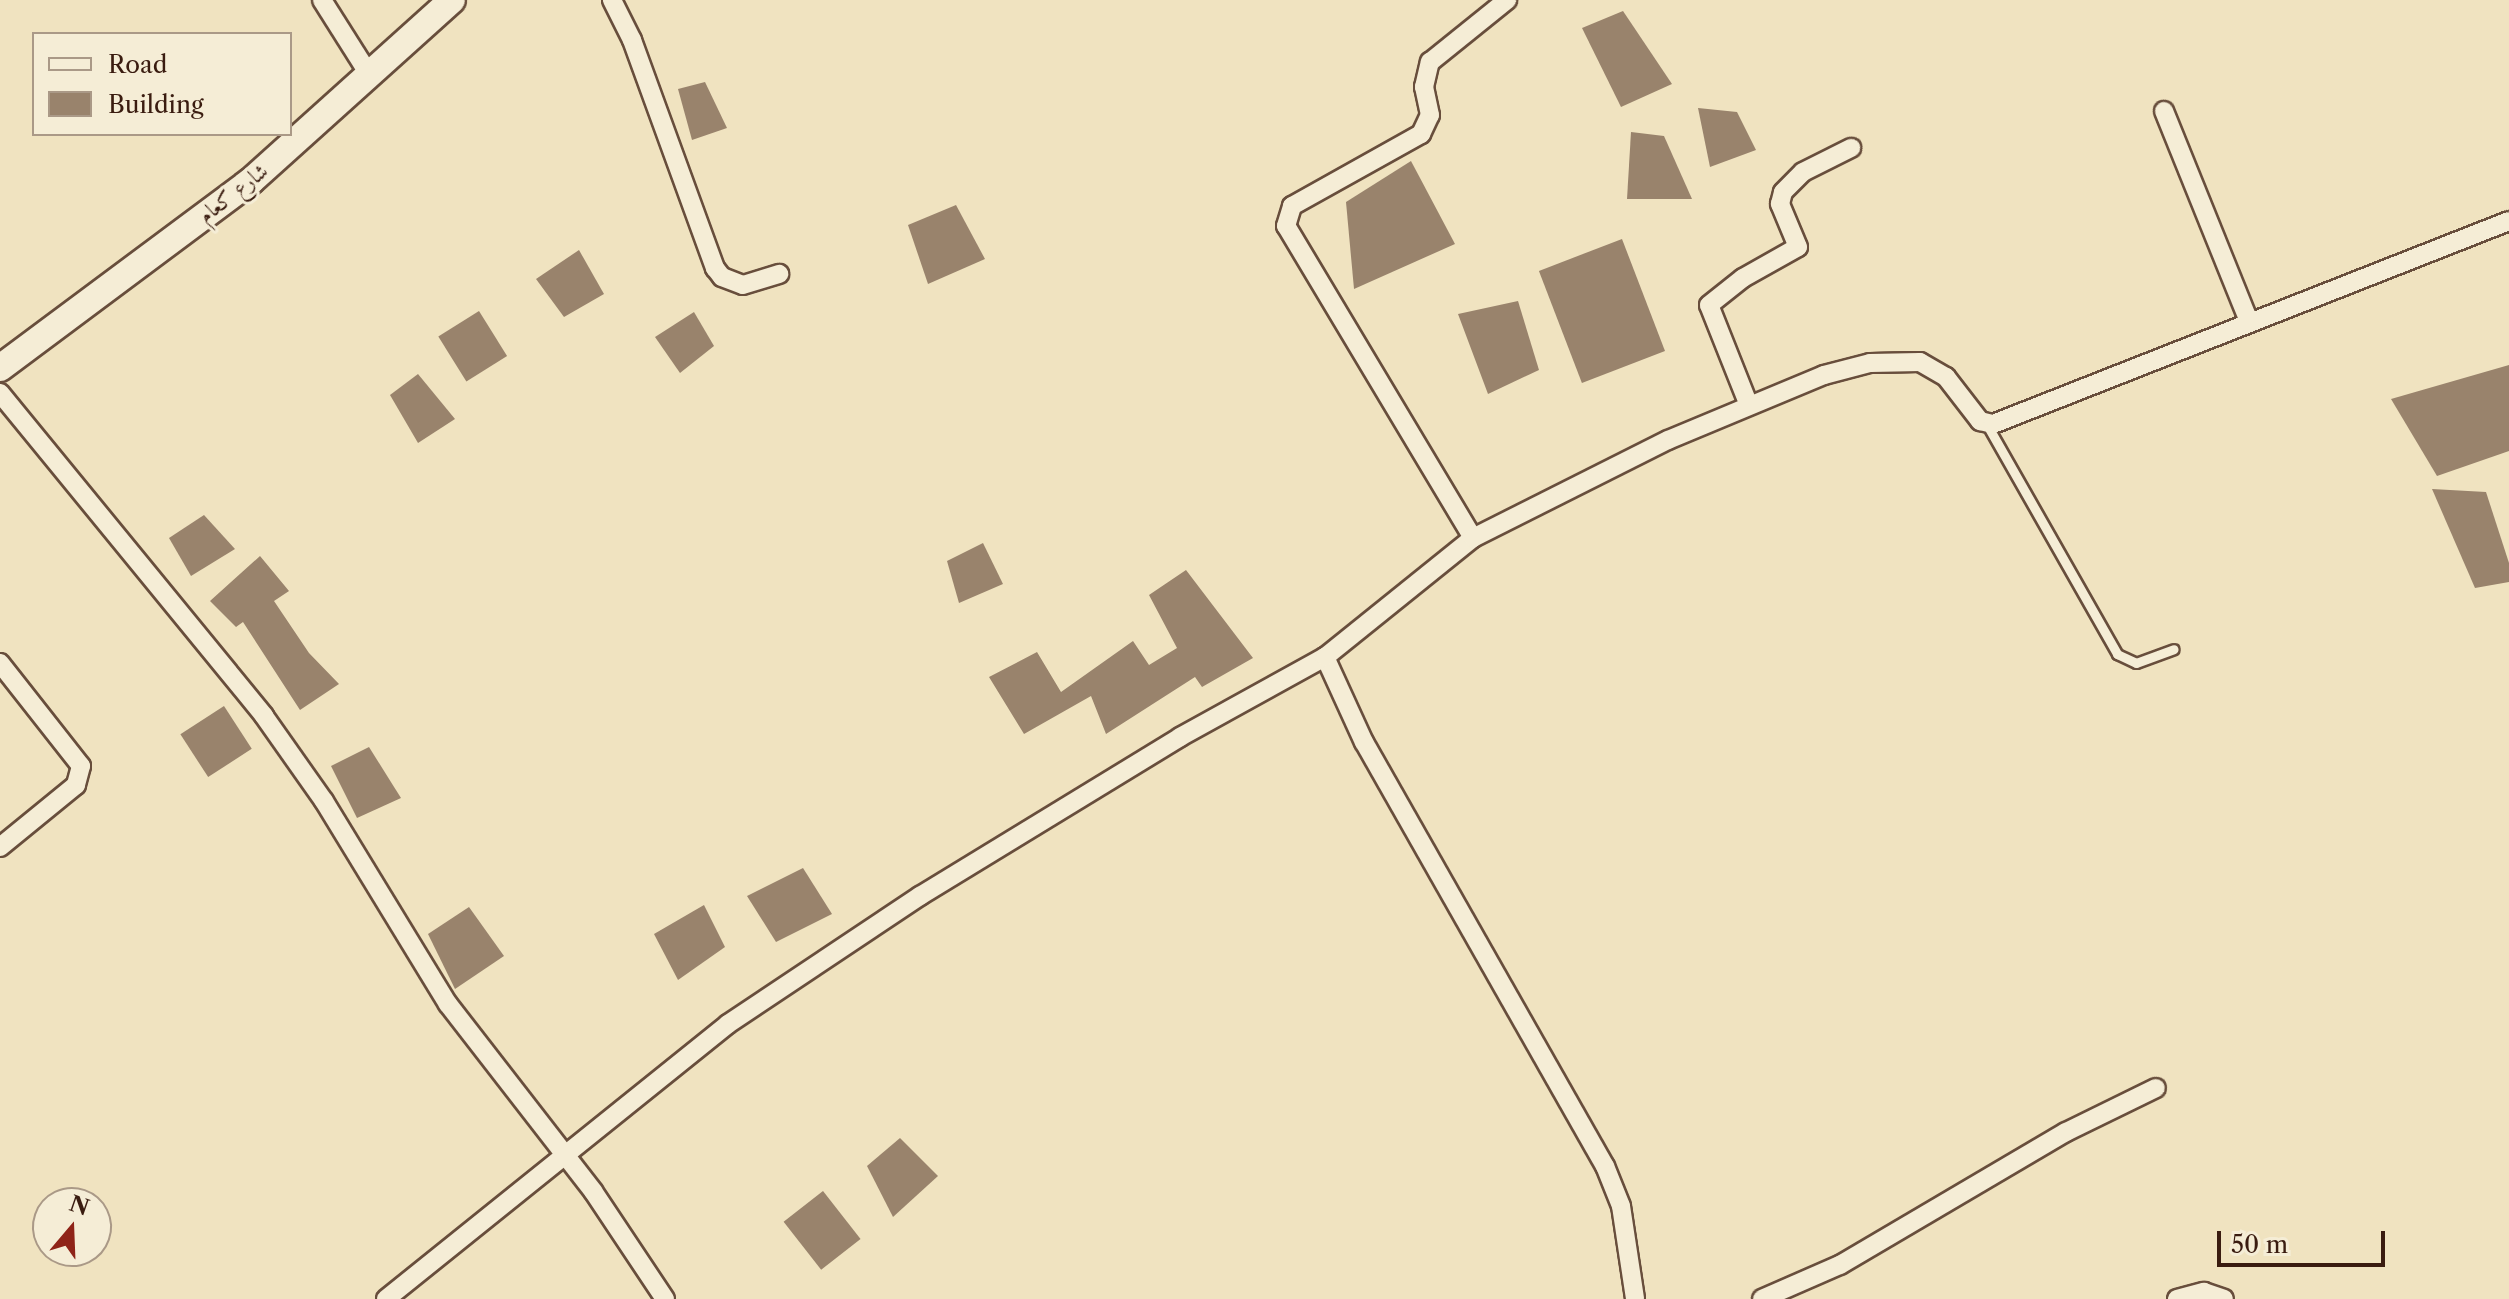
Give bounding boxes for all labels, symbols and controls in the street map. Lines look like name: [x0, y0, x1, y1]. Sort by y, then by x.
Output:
legend: [32, 32, 292, 136]
text: Road: [108, 50, 167, 79]
text: Building: [108, 90, 204, 119]
street label: شارع كعام: [193, 157, 273, 229]
north arrow: [32, 1187, 112, 1267]
text: N: [66, 1190, 93, 1222]
scale bar: [2221, 1215, 2389, 1265]
text: 50 m: [2231, 1230, 2288, 1259]

